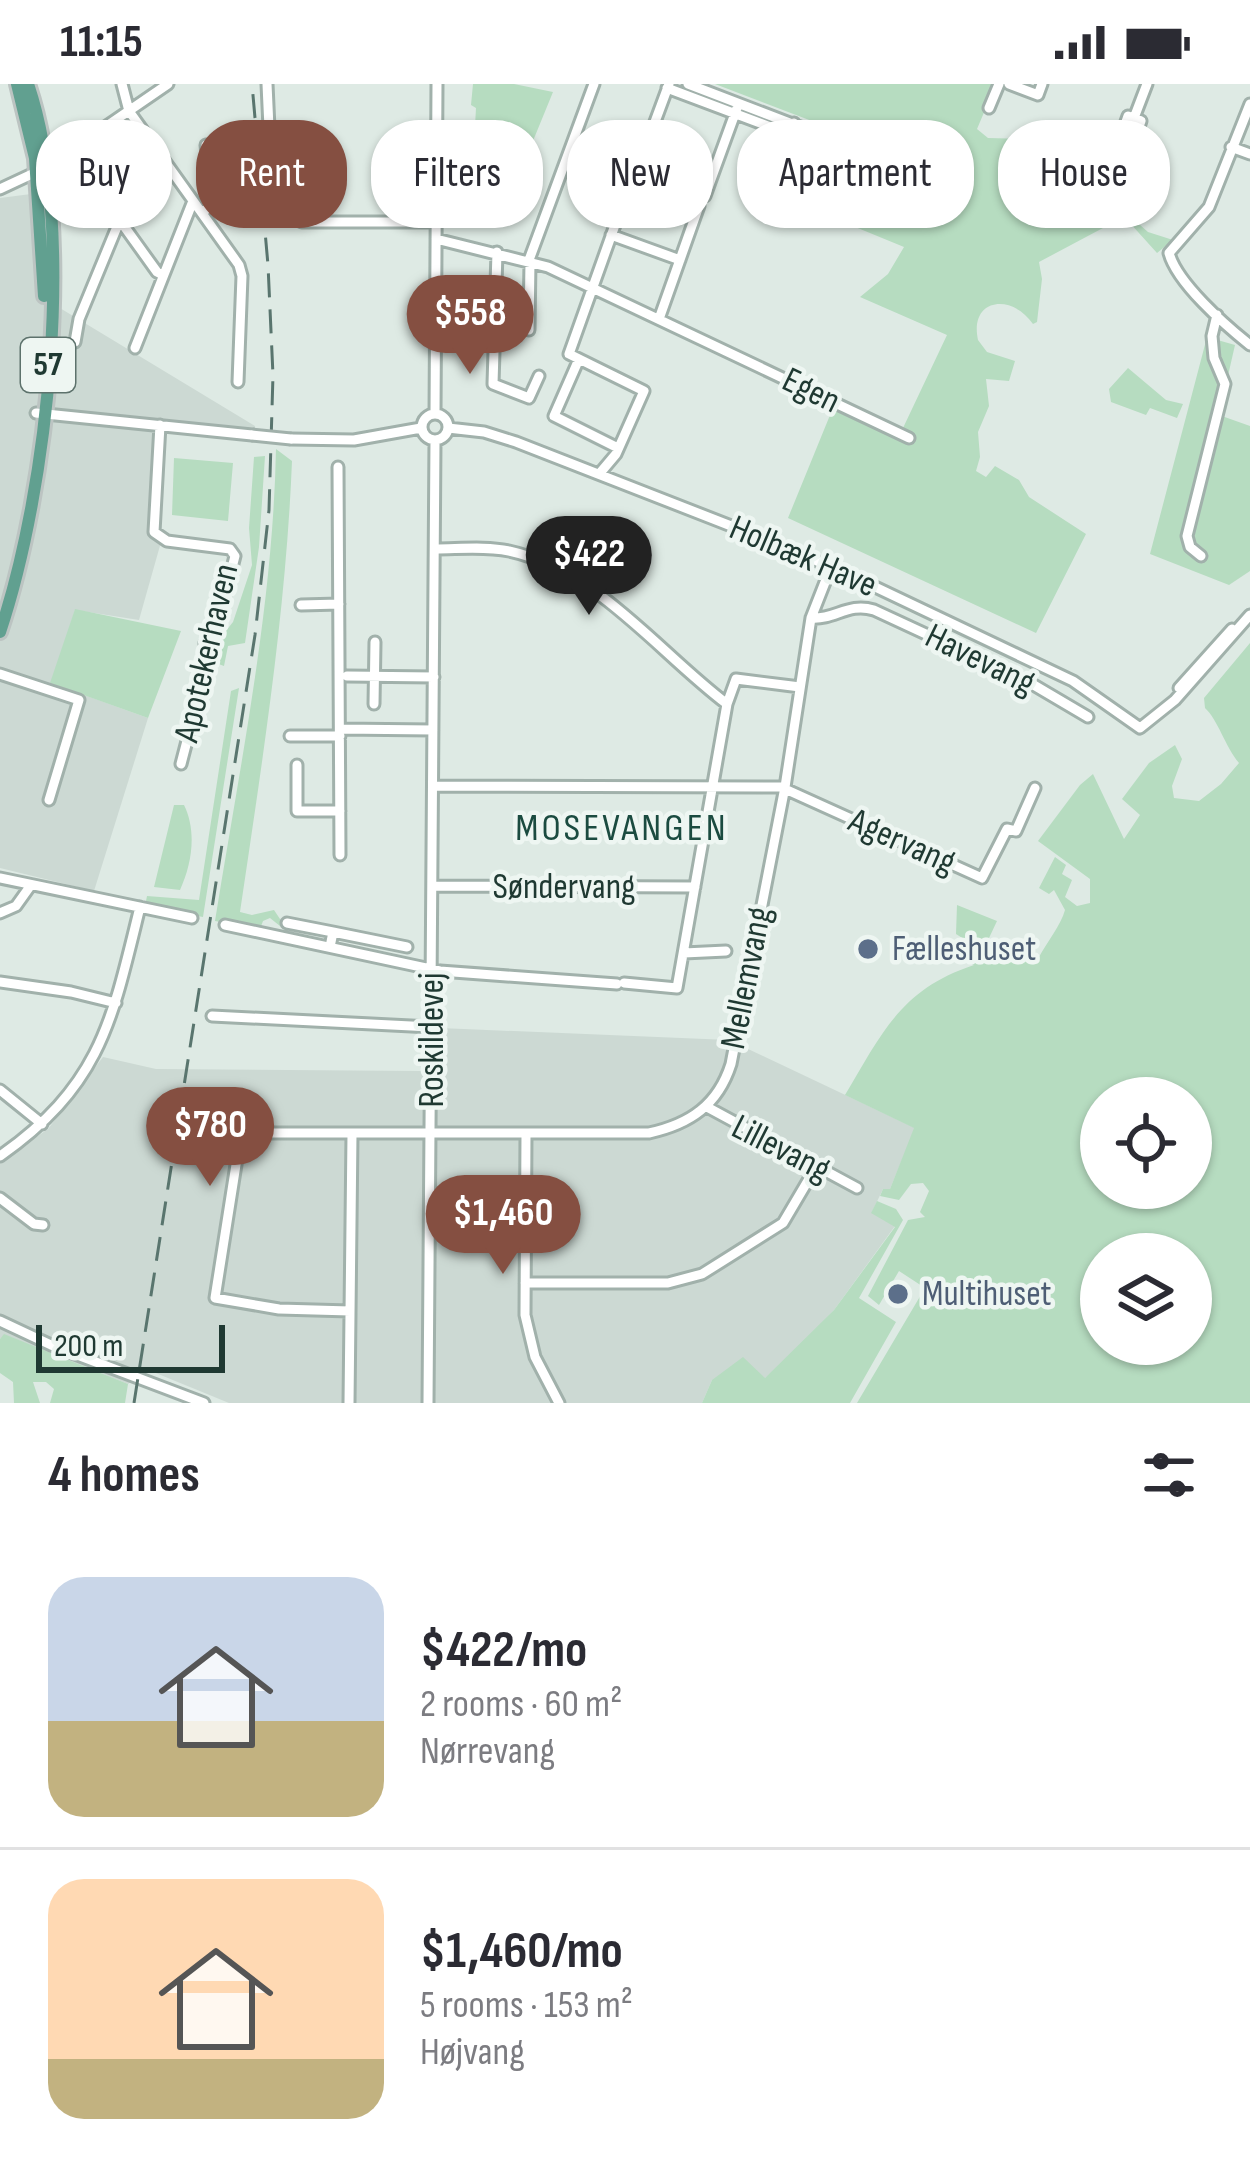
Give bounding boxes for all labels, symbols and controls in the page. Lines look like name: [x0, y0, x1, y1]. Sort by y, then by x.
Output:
text: 11:15: [60, 15, 143, 70]
chip: Buy: [36, 120, 172, 228]
chip: Rent: [196, 120, 347, 228]
chip: Filters: [371, 120, 543, 228]
chip: New: [567, 120, 713, 228]
chip: Apartment: [737, 120, 974, 228]
chip: House: [998, 120, 1170, 228]
pin: $558: [399, 275, 541, 377]
text: $558: [434, 290, 506, 337]
road number: 57: [21, 338, 75, 392]
street label: Egen: [775, 359, 847, 423]
street label: Holbæk Have: [723, 507, 883, 607]
pin: $422: [518, 516, 660, 618]
text: $422: [553, 531, 625, 578]
street label: Apotekerhaven: [165, 560, 248, 747]
street label: Havevang: [918, 615, 1042, 705]
street label: Agervang: [841, 799, 962, 884]
district label: MOSEVANGEN: [515, 805, 729, 852]
street label: Søndervang: [493, 866, 635, 909]
street label: Mellemvang: [712, 903, 782, 1053]
place label: Fælleshuset: [892, 928, 1036, 971]
marker: Fælleshuset: [855, 936, 881, 962]
street label: Roskildevej: [411, 972, 454, 1108]
map controls: [1080, 1077, 1212, 1365]
button: locate: [1080, 1077, 1212, 1209]
pin: $780: [139, 1087, 281, 1189]
text: $780: [173, 1102, 247, 1149]
street label: Lillevang: [725, 1106, 837, 1192]
pin: $1,460: [405, 1175, 601, 1277]
text: $1,460: [453, 1190, 553, 1237]
button: layers: [1080, 1233, 1212, 1365]
place label: Multihuset: [922, 1273, 1052, 1316]
marker: Multihuset: [885, 1281, 911, 1307]
scale bar: [36, 1319, 225, 1372]
text: 200 m: [54, 1326, 123, 1366]
icon: filters: [1136, 1442, 1202, 1508]
text: 4 homes: [48, 1445, 200, 1506]
text: $422/mo: [420, 1620, 587, 1681]
icon: home: [144, 1625, 288, 1769]
text: 2 rooms · 60 m²: [420, 1681, 622, 1728]
text: Nørrevang: [420, 1728, 555, 1775]
text: $1,460/mo: [420, 1921, 623, 1982]
icon: home: [144, 1927, 288, 2071]
text: 5 rooms · 153 m²: [420, 1982, 633, 2029]
text: Højvang: [420, 2029, 525, 2076]

